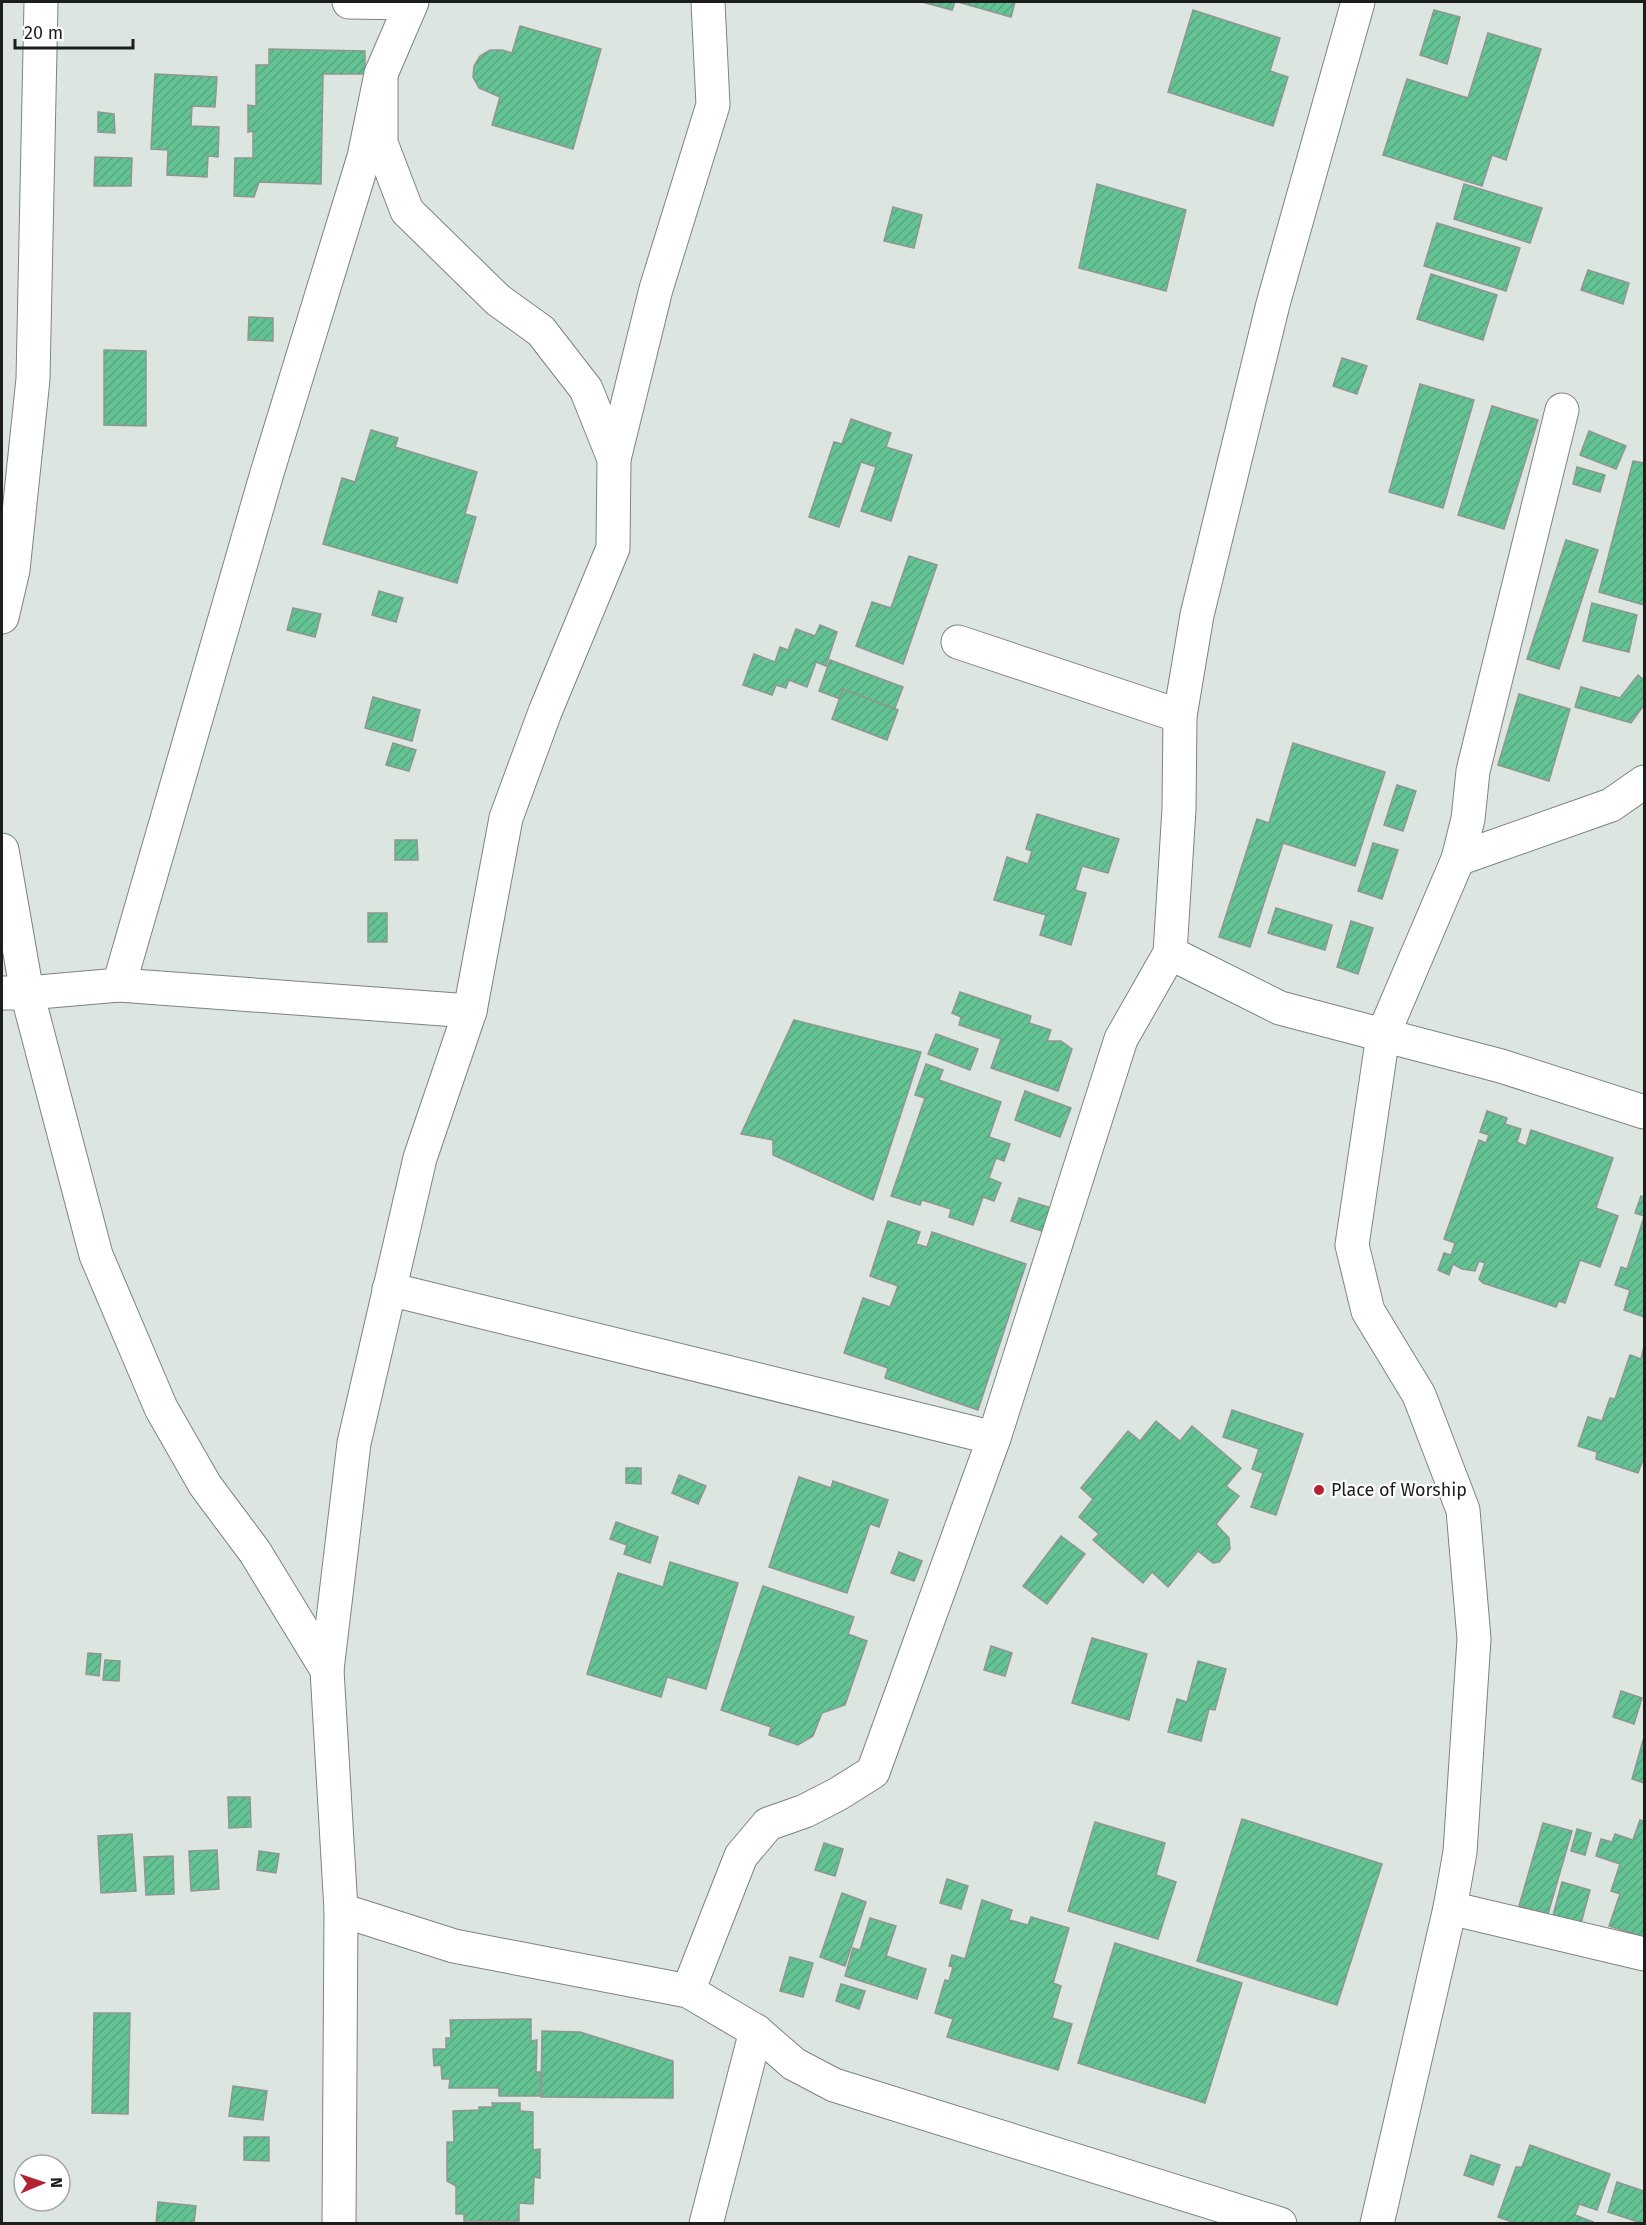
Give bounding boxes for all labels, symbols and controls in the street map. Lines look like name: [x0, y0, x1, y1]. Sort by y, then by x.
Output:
scale bar: [15, 12, 134, 50]
text: 20 m: [24, 22, 63, 44]
place label: Place of Worship: [1331, 1479, 1467, 1501]
marker: Place of Worship: [1312, 1483, 1326, 1497]
north arrow: [12, 2153, 72, 2213]
text: N: [47, 2177, 66, 2188]

